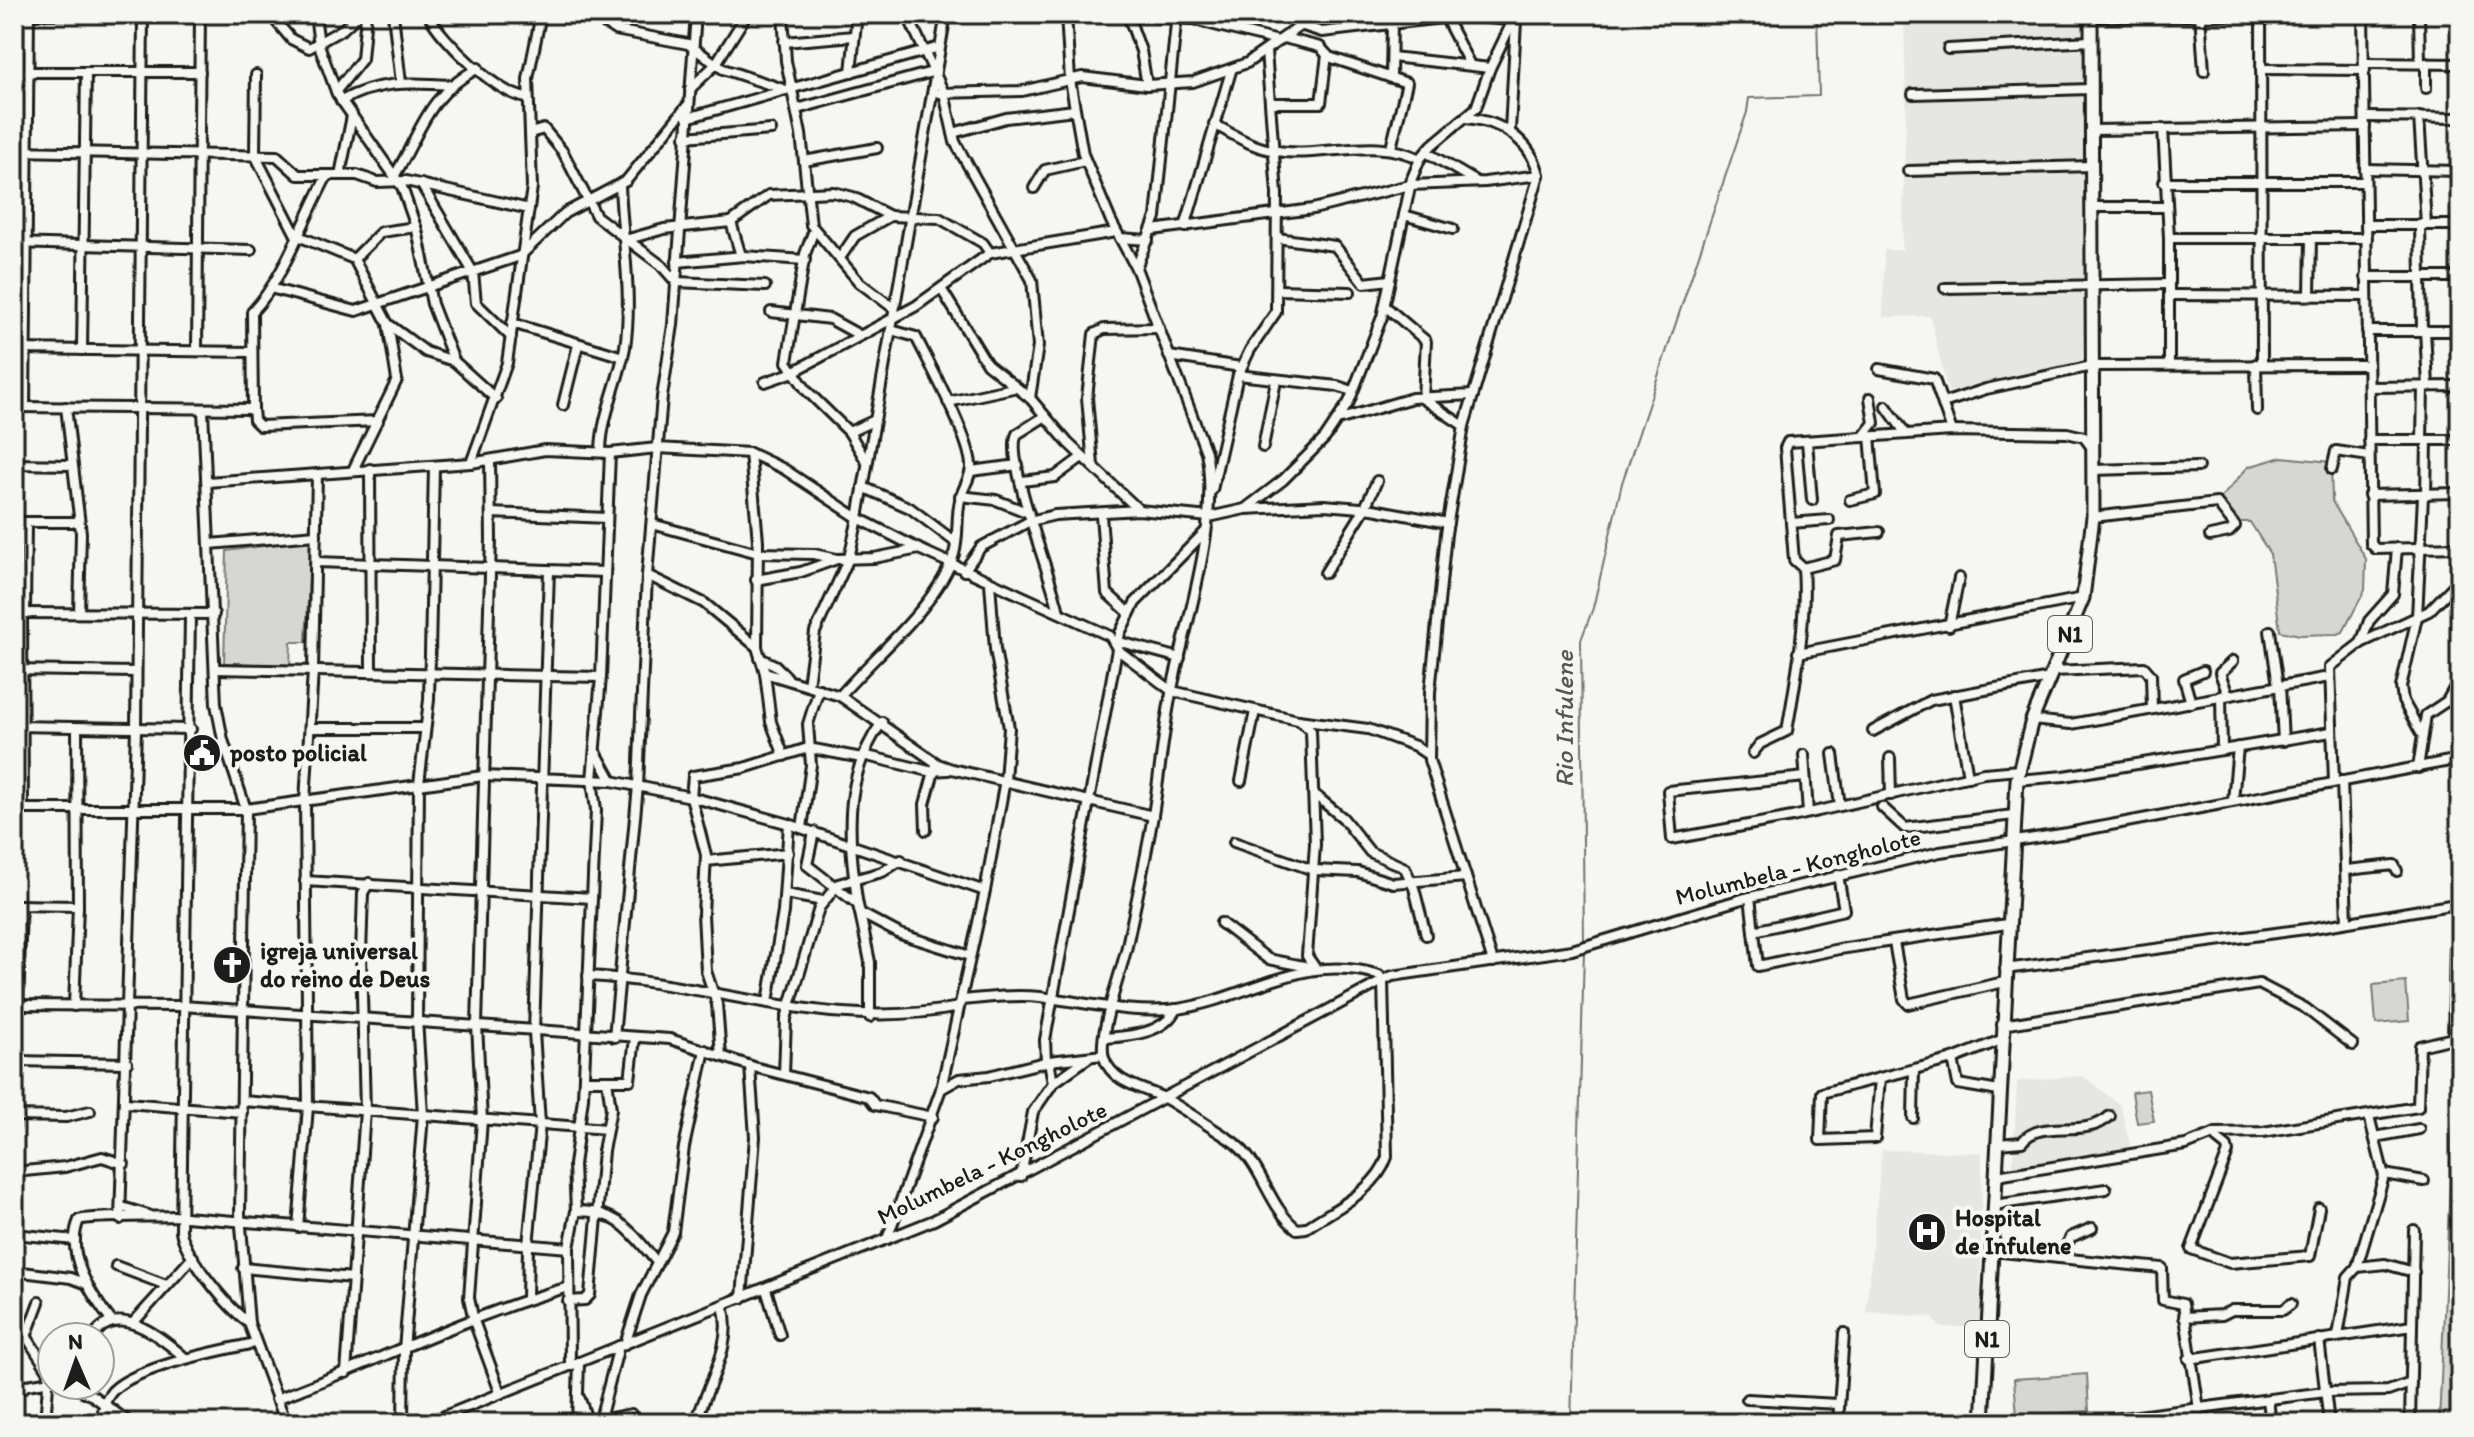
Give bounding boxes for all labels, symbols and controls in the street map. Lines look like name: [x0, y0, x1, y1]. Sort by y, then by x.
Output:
road number: N1: [2048, 616, 2092, 652]
water label: Rio Infulene: [1548, 649, 1580, 787]
public building icon: posto policial: [181, 732, 223, 774]
place label: posto policial: [229, 738, 367, 768]
street label: Molumbela - Kongholote: [1672, 822, 1924, 911]
place label: igreja universal do reino de Deus: [260, 936, 431, 993]
church icon: igreja universal do reino de Deus: [211, 944, 253, 986]
street label: Molumbela - Kongholote: [872, 1094, 1111, 1231]
place label: Hospital de Infulene: [1955, 1203, 2072, 1260]
hospital icon: Hospital de Infulene: [1906, 1211, 1948, 1253]
north arrow: [36, 1321, 116, 1401]
road number: N1: [1965, 1321, 2009, 1357]
text: N: [67, 1328, 83, 1355]

